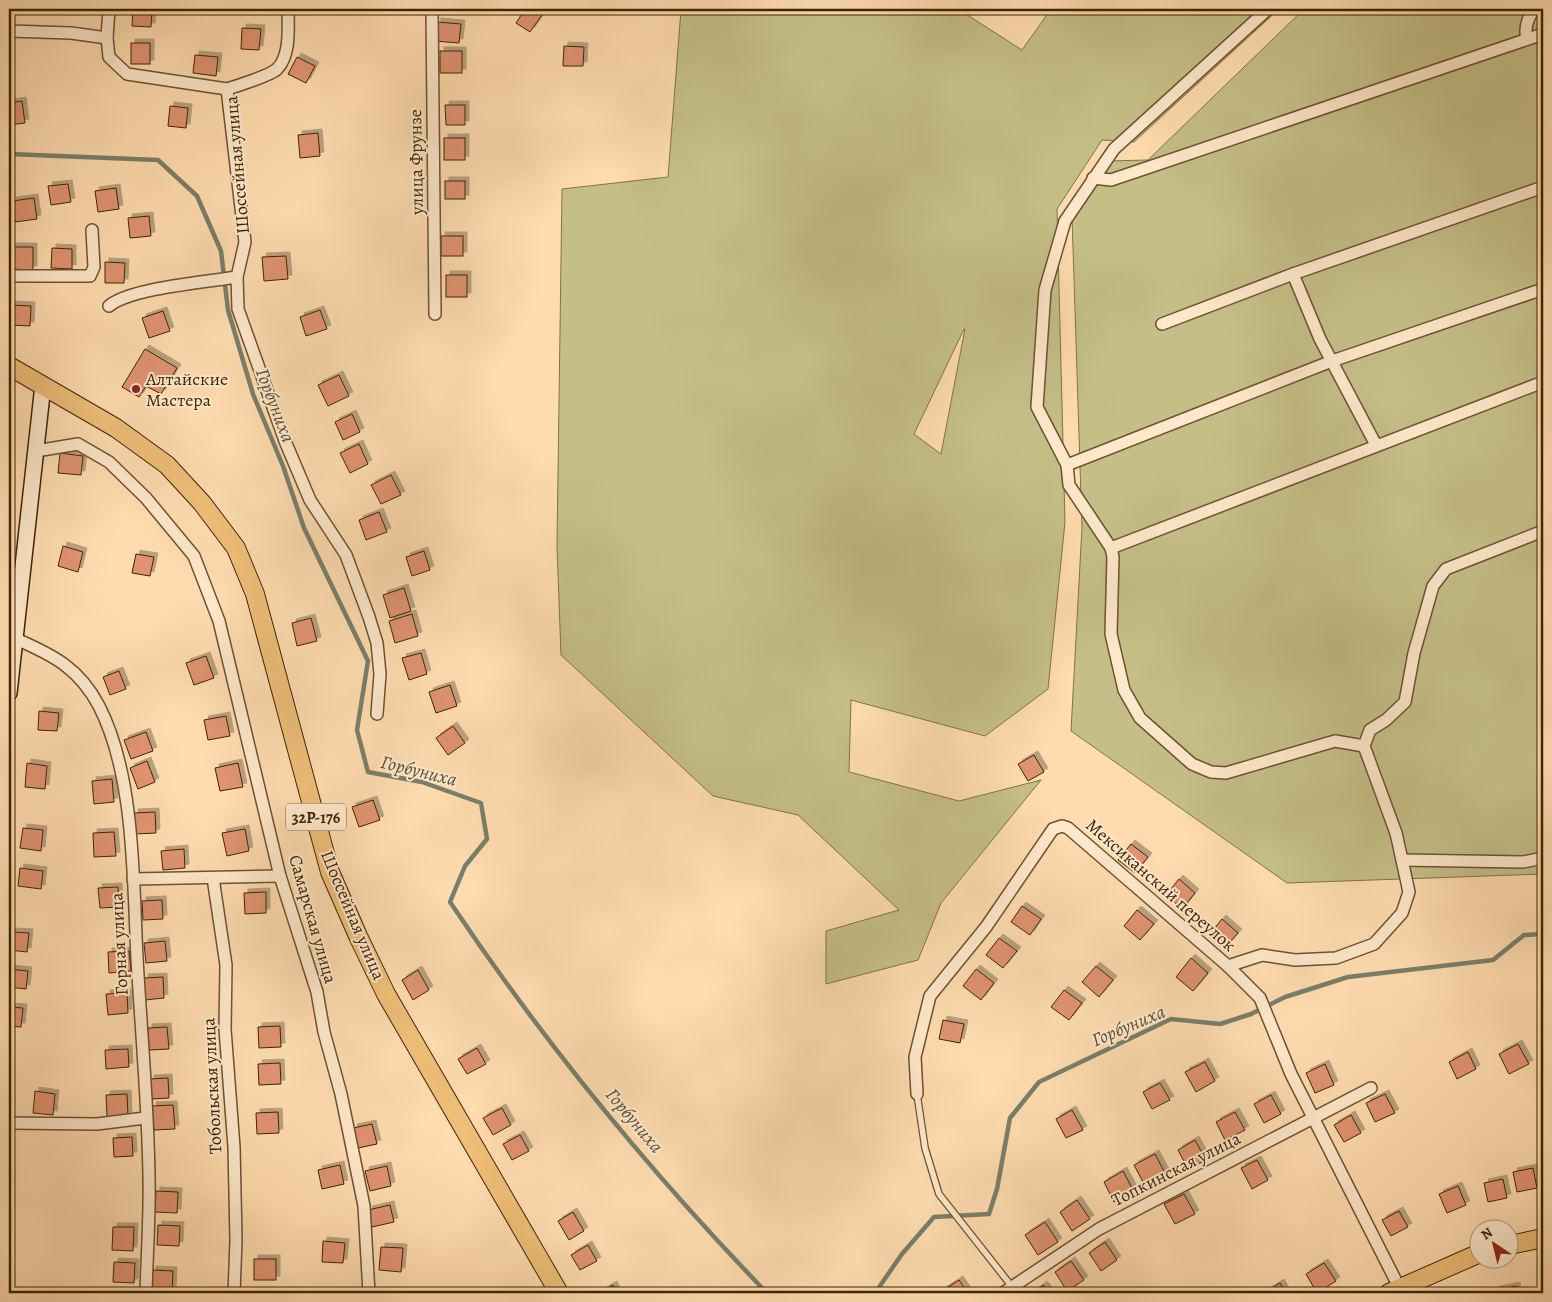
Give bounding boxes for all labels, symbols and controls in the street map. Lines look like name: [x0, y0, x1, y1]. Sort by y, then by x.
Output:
street label: Шоссейная улица: [219, 94, 255, 235]
street label: улица Фрунзе: [403, 109, 429, 216]
water label: Горбуниха: [249, 364, 301, 446]
place label: Алтайские Мастера: [145, 367, 228, 412]
marker: Алтайские Мастера: [130, 383, 142, 395]
water label: Горбуниха: [378, 749, 460, 793]
road number: 32Р-176: [286, 804, 346, 830]
street label: Мексиканский переулок: [1081, 813, 1241, 957]
street label: Шоссейная улица: [315, 846, 391, 984]
street label: Самарская улица: [283, 852, 343, 987]
street label: Горная улица: [104, 891, 134, 996]
water label: Горбуниха: [1088, 999, 1169, 1053]
street label: Тобольская улица: [196, 1017, 228, 1155]
water label: Горбуниха: [599, 1083, 669, 1159]
street label: Топкинская улица: [1107, 1126, 1245, 1212]
north arrow: [1470, 1220, 1520, 1270]
text: N: [1477, 1223, 1496, 1244]

